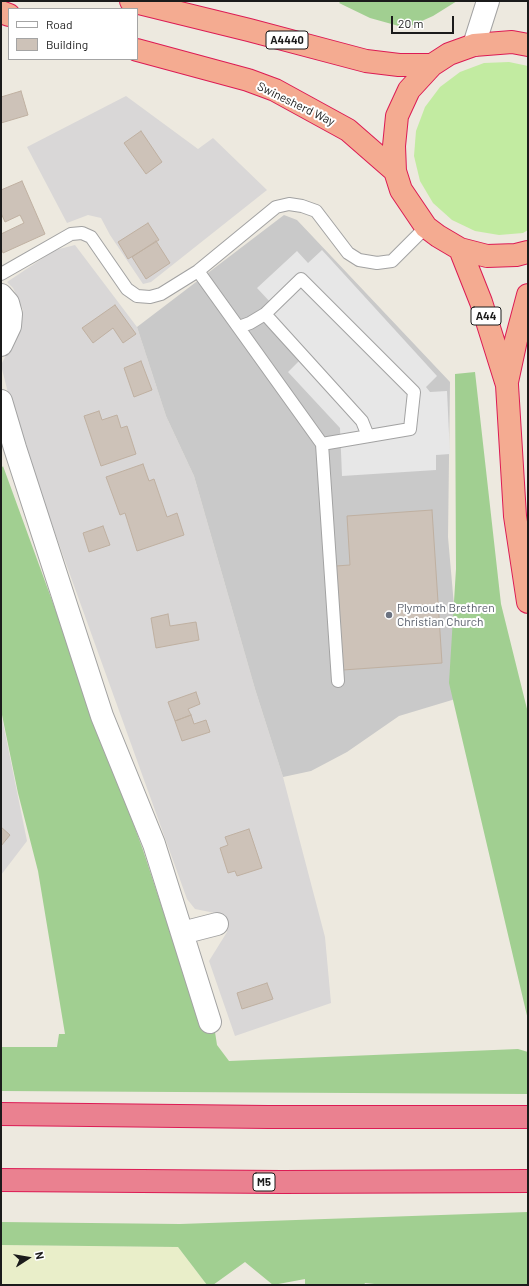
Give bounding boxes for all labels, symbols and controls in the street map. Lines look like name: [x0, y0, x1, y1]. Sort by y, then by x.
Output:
legend: [8, 8, 138, 60]
scale bar: [393, 8, 456, 34]
text: 20 m: [398, 16, 424, 30]
text: Road: [46, 17, 73, 31]
road number: A4440: [266, 31, 308, 49]
text: Building: [46, 37, 88, 51]
street label: Swinesherd Way: [255, 79, 337, 129]
road number: A44: [471, 307, 501, 325]
place label: Plymouth Brethren Christian Church: [397, 601, 495, 629]
marker: Plymouth Brethren Christian Church: [384, 610, 394, 620]
road number: M5: [253, 1173, 275, 1191]
north arrow: [8, 1238, 48, 1278]
text: N: [33, 1250, 47, 1260]

